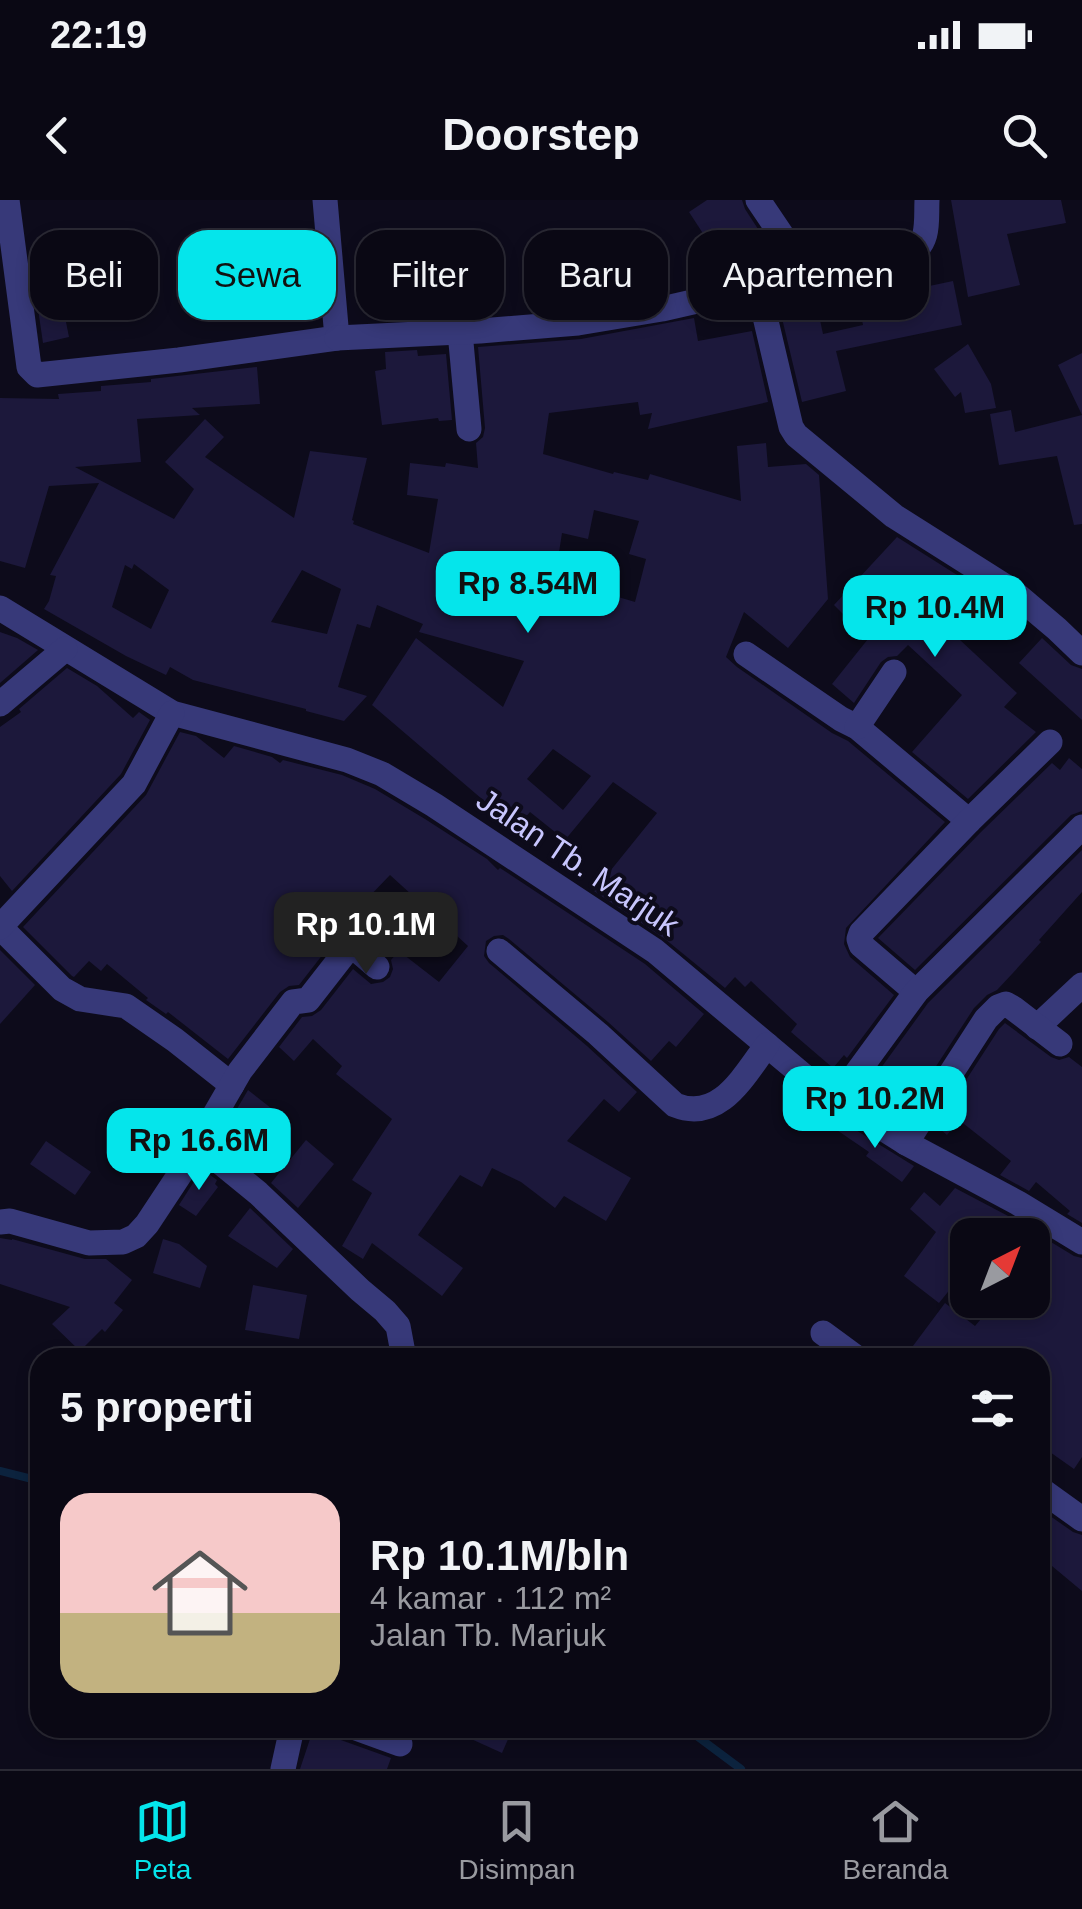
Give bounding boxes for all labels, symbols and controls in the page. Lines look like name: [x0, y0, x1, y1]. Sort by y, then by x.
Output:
text: 22:19: [50, 14, 147, 56]
icon: back: [30, 108, 85, 163]
icon: search: [997, 108, 1052, 163]
text: Doorstep: [442, 109, 640, 160]
chip: Beli: [30, 230, 158, 320]
chip: Sewa: [178, 230, 336, 320]
chip: Filter: [356, 230, 504, 320]
chip: Baru: [524, 230, 668, 320]
chip: Apartemen: [688, 230, 929, 320]
pin: Rp 8.54M: [425, 551, 631, 636]
text: Rp 8.54M: [458, 565, 598, 601]
pin: Rp 10.4M: [832, 575, 1038, 660]
text: Rp 10.4M: [865, 589, 1005, 625]
street label: Jalan Tb. Marjuk: [470, 781, 687, 943]
pin: Rp 10.1M: [263, 892, 469, 977]
text: Rp 10.1M: [296, 906, 436, 942]
pin: Rp 10.2M: [772, 1066, 978, 1151]
text: Rp 10.2M: [805, 1080, 945, 1116]
pin: Rp 16.6M: [96, 1108, 302, 1193]
text: Rp 16.6M: [129, 1122, 269, 1158]
north arrow: [950, 1218, 1050, 1318]
map controls: [950, 1218, 1050, 1318]
icon: filters: [965, 1381, 1020, 1436]
text: 5 properti: [60, 1384, 254, 1431]
text: Rp 10.1M/bln: [370, 1532, 629, 1579]
icon: home: [140, 1533, 260, 1653]
text: 4 kamar · 112 m²: [370, 1580, 611, 1616]
text: Jalan Tb. Marjuk: [370, 1617, 606, 1653]
tab: Peta: [134, 1794, 191, 1886]
tab: Disimpan: [459, 1794, 575, 1886]
tab: Beranda: [842, 1794, 948, 1886]

